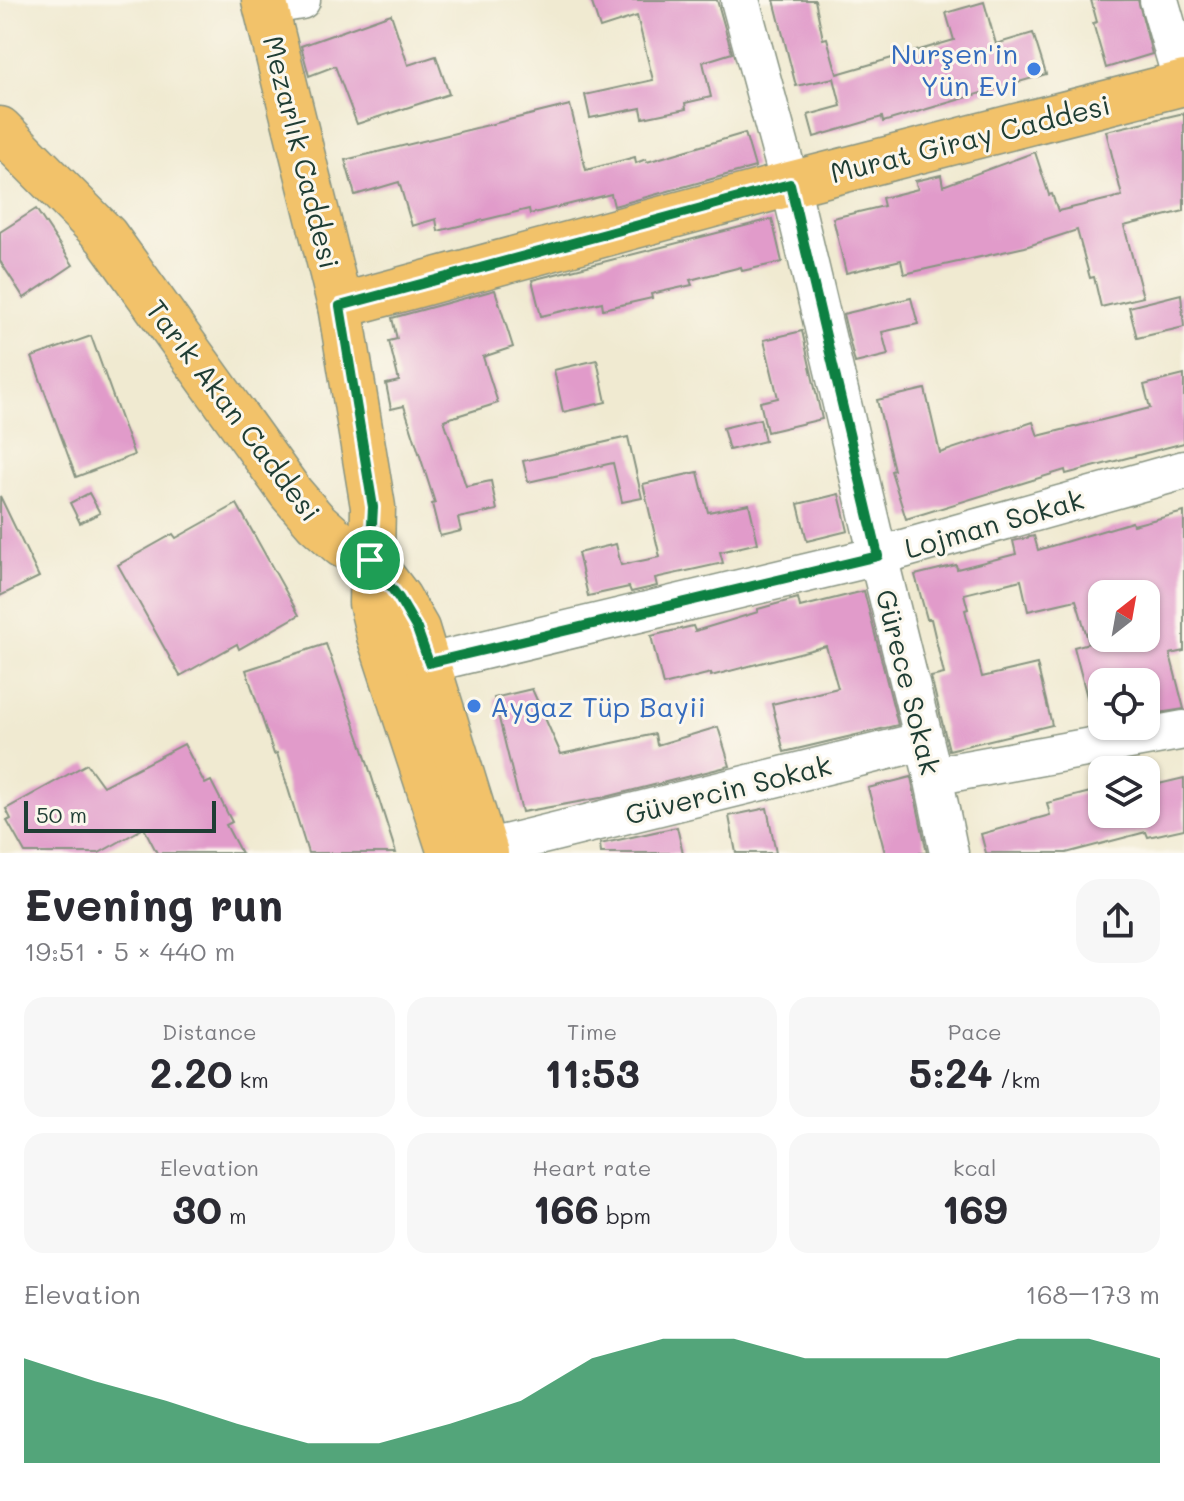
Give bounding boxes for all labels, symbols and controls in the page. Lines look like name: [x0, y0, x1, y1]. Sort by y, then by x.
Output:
street label: Mezarlık Caddesi: [256, 32, 348, 272]
place label: Nurşen'in Yün Evi: [891, 35, 1018, 103]
marker: Nurşen'in Yün Evi: [1025, 60, 1043, 78]
street label: Murat Giray Caddesi: [826, 86, 1114, 190]
street label: Tarık Akan Caddesi: [139, 292, 329, 528]
street label: Lojman Sokak: [900, 480, 1088, 566]
pin: [336, 526, 404, 594]
icon: arrive: [348, 538, 392, 582]
north arrow: [1088, 580, 1160, 652]
map controls: [1088, 580, 1160, 828]
street label: Gürece Sokak: [869, 586, 949, 778]
button: locate: [1088, 668, 1160, 740]
place label: Aygaz Tüp Bayii: [490, 688, 706, 724]
marker: Aygaz Tüp Bayii: [465, 697, 483, 715]
street label: Güvercin Sokak: [621, 746, 835, 832]
button: layers: [1088, 756, 1160, 828]
scale bar: [24, 797, 216, 833]
text: 50 m: [36, 800, 87, 829]
text: Evening run: [24, 875, 283, 932]
button: share: [1076, 879, 1160, 963]
text: 19:51 · 5 × 440 m: [24, 934, 235, 968]
text: Distance: [162, 1017, 257, 1046]
text: Time: [567, 1017, 617, 1046]
text: Pace: [948, 1017, 1002, 1046]
text: 2.20: [150, 1046, 233, 1098]
text: 11:53: [544, 1046, 640, 1098]
text: 5:24: [909, 1046, 993, 1098]
text: km: [233, 1065, 269, 1094]
text: /km: [993, 1065, 1040, 1094]
text: Elevation: [160, 1153, 259, 1182]
text: Heart rate: [533, 1153, 651, 1182]
text: kcal: [953, 1153, 997, 1182]
text: 30: [172, 1182, 222, 1234]
text: 166: [533, 1182, 599, 1234]
text: 169: [942, 1182, 1008, 1234]
text: m: [222, 1201, 246, 1230]
text: bpm: [599, 1201, 651, 1230]
text: Elevation: [24, 1277, 141, 1311]
text: 168–173 m: [1025, 1277, 1160, 1311]

